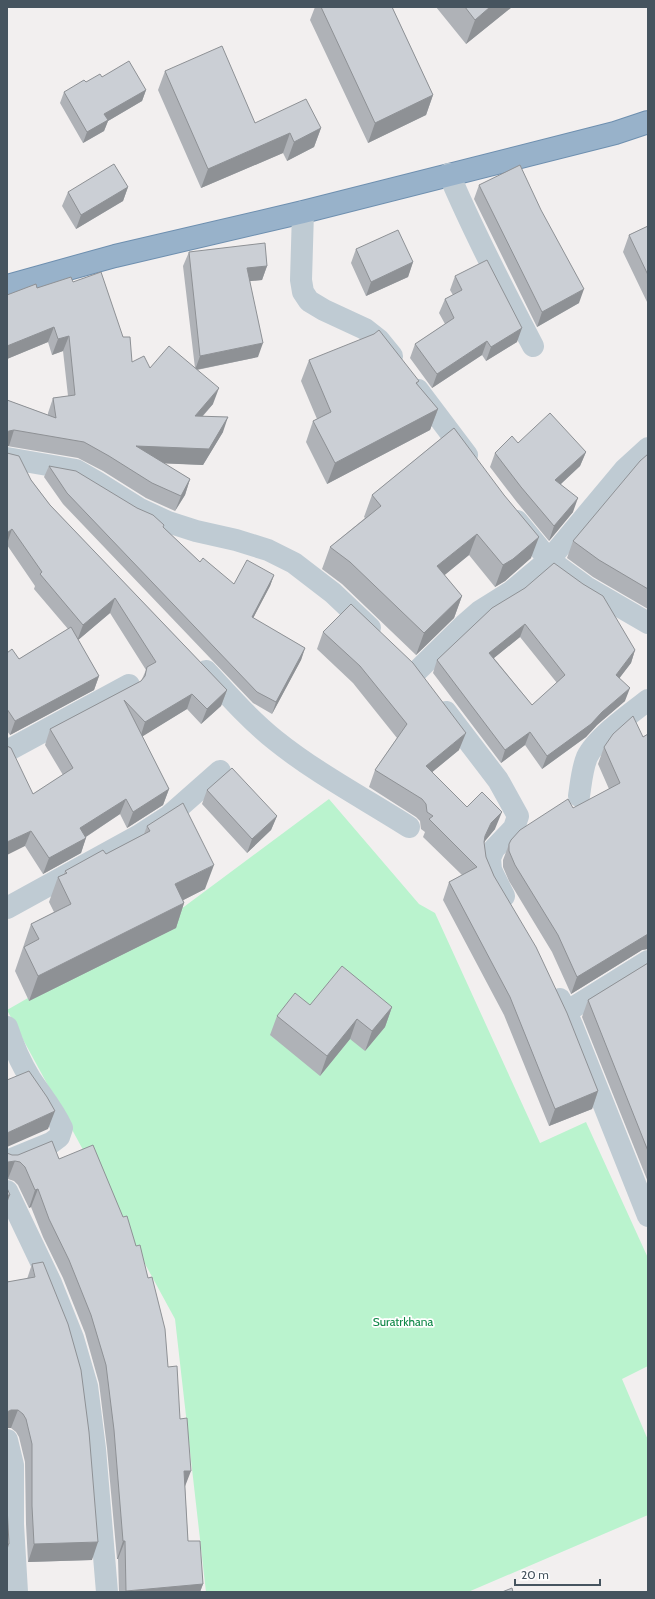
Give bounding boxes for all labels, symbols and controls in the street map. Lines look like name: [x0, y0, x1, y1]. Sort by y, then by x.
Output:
park label: Suratrkhana: [373, 1314, 433, 1329]
scale bar: [515, 1561, 600, 1587]
text: 20 m: [521, 1567, 549, 1582]

